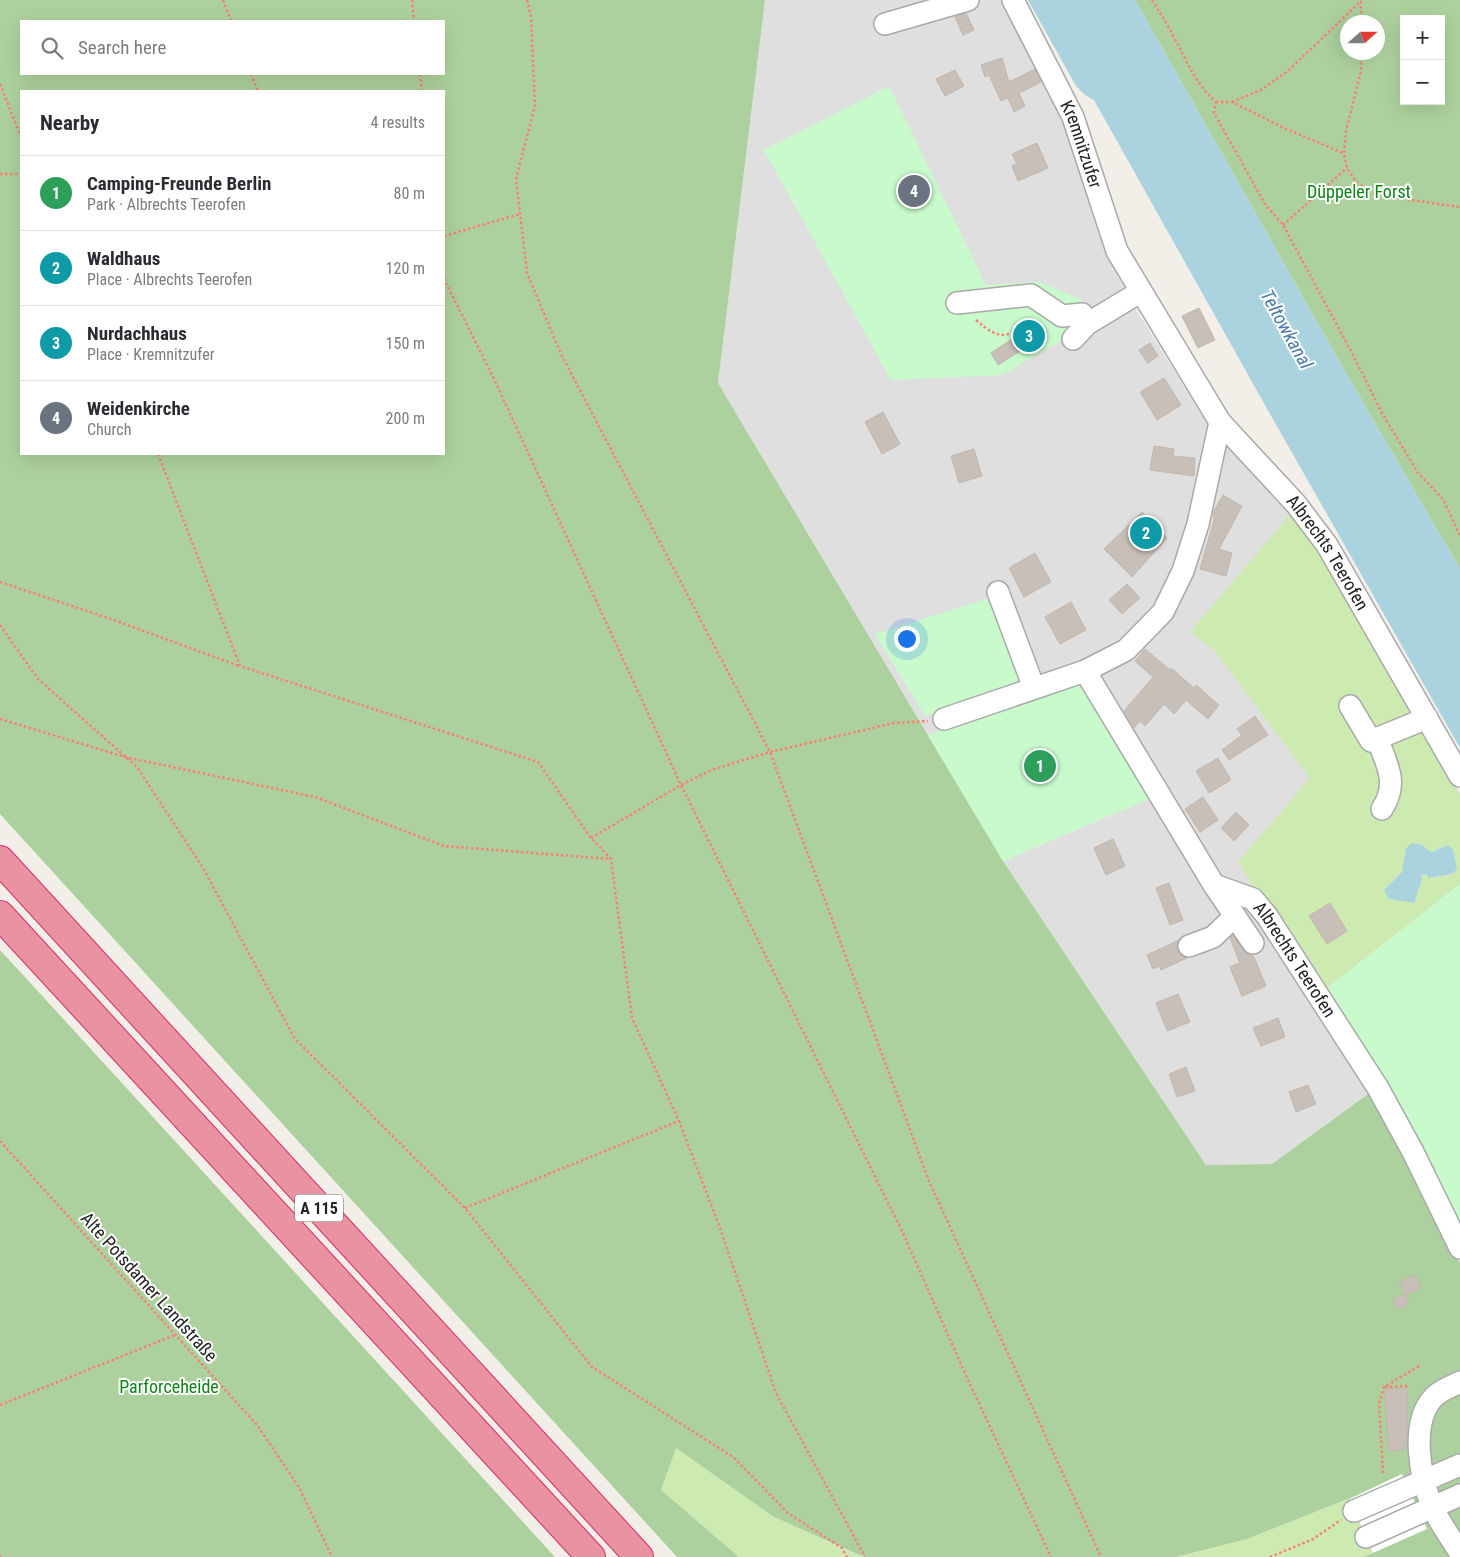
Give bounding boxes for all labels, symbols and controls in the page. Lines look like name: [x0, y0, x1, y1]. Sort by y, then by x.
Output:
north arrow: [1340, 15, 1385, 60]
map controls: [1400, 15, 1445, 105]
button: +: [1400, 15, 1445, 60]
search box: [20, 20, 445, 75]
icon: search: [38, 34, 66, 62]
text: Search here: [78, 36, 166, 59]
button: −: [1400, 60, 1445, 105]
street label: Kremnitzufer: [1056, 97, 1107, 191]
text: Nearby: [40, 111, 99, 135]
text: 4 results: [370, 113, 425, 132]
text: Camping-Freunde Berlin: [87, 172, 271, 195]
pin: 4: [898, 172, 930, 210]
park label: Düppeler Forst: [1307, 181, 1411, 202]
text: 1: [52, 184, 60, 203]
text: 80 m: [393, 184, 425, 203]
text: Park · Albrechts Teerofen: [87, 195, 246, 214]
text: Waldhaus: [87, 247, 160, 270]
text: 2: [52, 259, 60, 278]
text: 120 m: [386, 259, 425, 278]
text: Place · Albrechts Teerofen: [87, 270, 252, 289]
water label: Teltowkanal: [1255, 286, 1318, 374]
pin: 3: [1013, 317, 1045, 355]
text: Nurdachhaus: [87, 322, 187, 345]
text: 3: [52, 334, 60, 353]
text: 150 m: [386, 334, 425, 353]
text: Place · Kremnitzufer: [87, 345, 215, 364]
text: Weidenkirche: [87, 397, 190, 420]
text: 4: [52, 409, 60, 428]
text: 200 m: [386, 409, 425, 428]
text: Church: [87, 420, 131, 439]
street label: Albrechts Teerofen: [1283, 490, 1373, 614]
pin: 2: [1130, 514, 1162, 552]
your location: [894, 626, 920, 652]
pin: 1: [1024, 747, 1056, 785]
street label: Albrechts Teerofen: [1249, 897, 1340, 1021]
road number: A 115: [295, 1194, 343, 1222]
street label: Alte Potsdamer Landstraße: [77, 1208, 222, 1366]
park label: Parforceheide: [119, 1376, 219, 1397]

